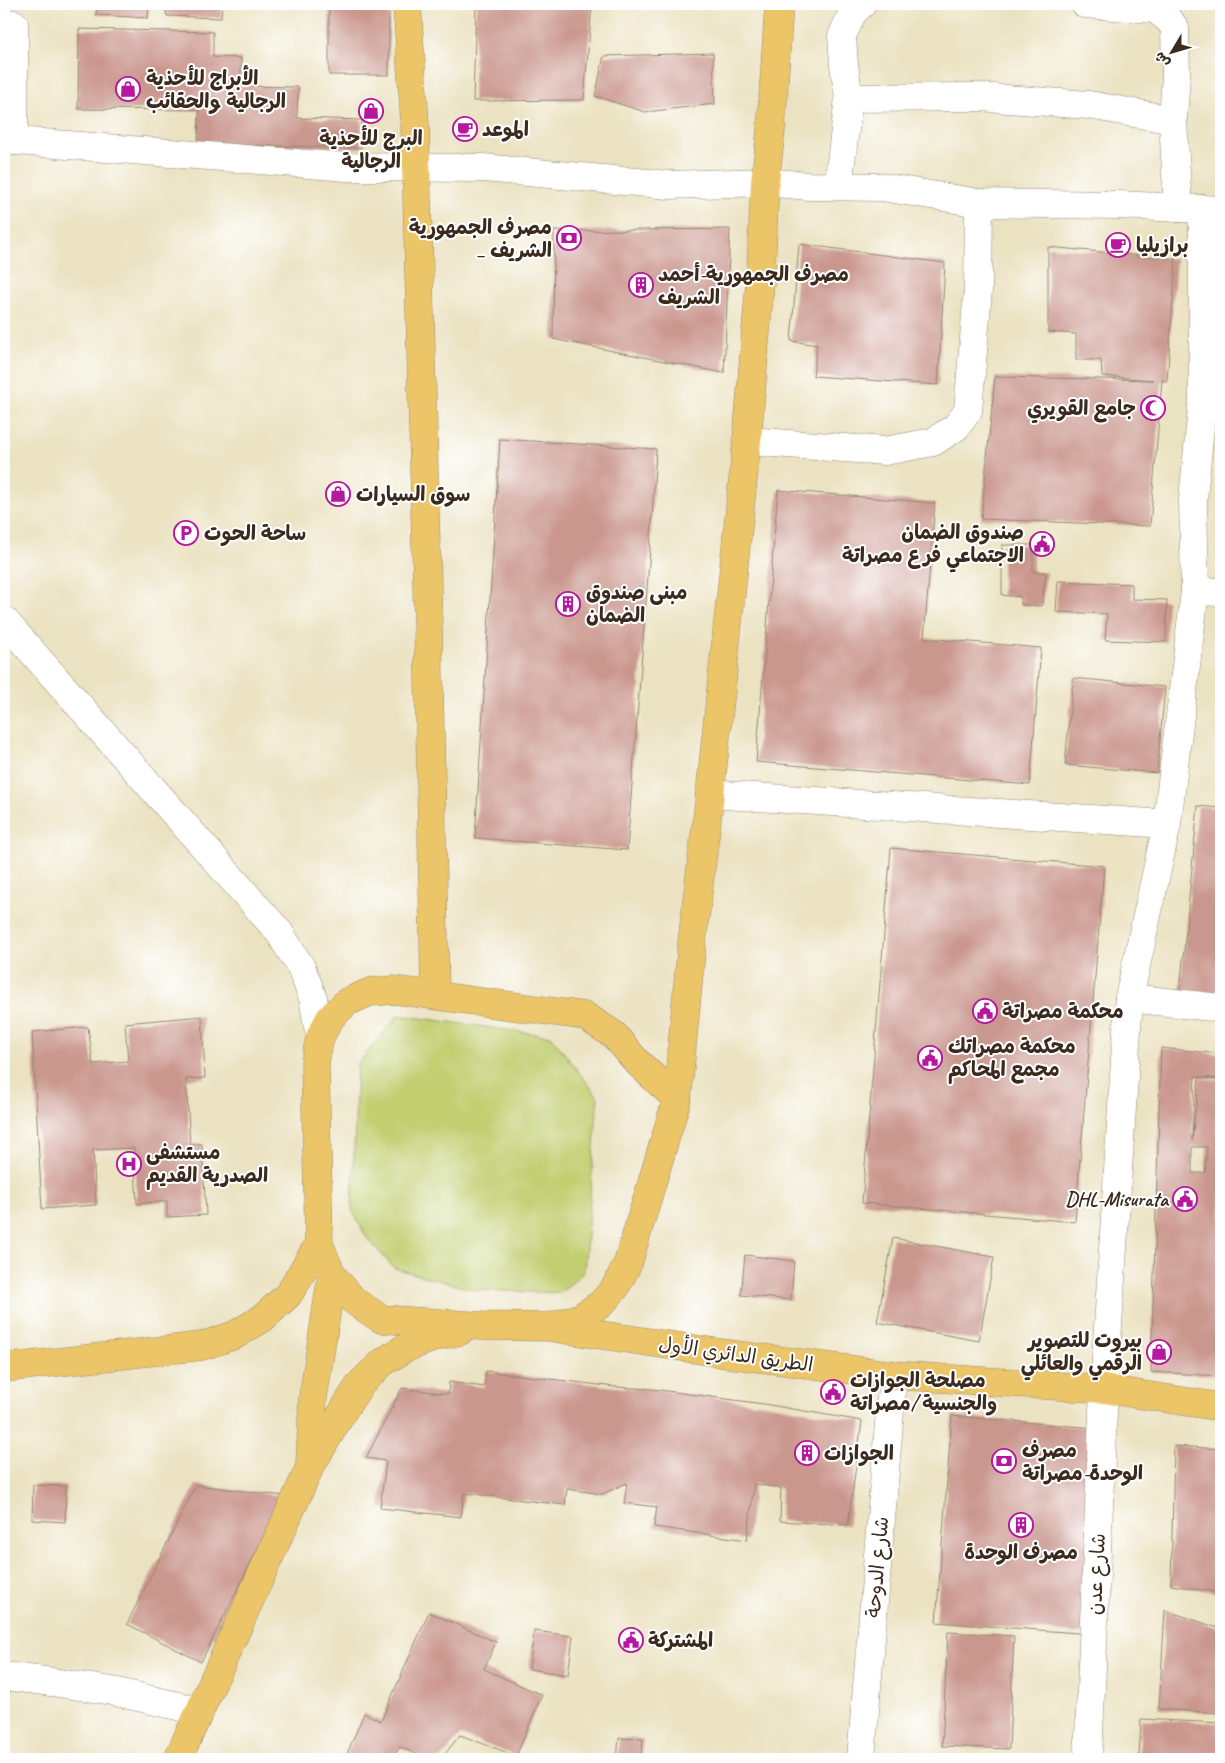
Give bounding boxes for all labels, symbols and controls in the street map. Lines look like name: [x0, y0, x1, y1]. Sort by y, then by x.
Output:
north arrow: [1148, 28, 1198, 78]
text: ش: [1151, 48, 1174, 71]
place label: الأبراج للأحذية الرجالية والحقائب: [146, 65, 286, 114]
shop icon: الأبراج للأحذية الرجالية والحقائب: [115, 76, 141, 102]
shop icon: البرج للأحذية الرجالية: [358, 98, 384, 124]
cafe icon: الموعد: [452, 116, 478, 142]
place label: الموعد: [482, 117, 529, 142]
place label: البرج للأحذية الرجالية: [319, 125, 423, 174]
place label: مصرف الجمهورية _ الشريف: [409, 215, 552, 263]
bank icon: مصرف الجمهورية _ الشريف: [556, 225, 582, 251]
cafe icon: برازيليا: [1105, 232, 1131, 258]
place label: برازيليا: [1136, 233, 1189, 258]
place label: مصرف الجمهورية-أحمد الشريف: [658, 262, 849, 310]
building icon: مصرف الجمهورية-أحمد الشريف: [628, 272, 654, 298]
mosque icon: جامع القويري: [1140, 395, 1166, 421]
place label: جامع القويري: [1027, 396, 1136, 424]
shop icon: سوق السيارات: [325, 481, 351, 507]
place label: سوق السيارات: [356, 482, 470, 507]
parking icon: ساحة الحوت: [173, 520, 199, 546]
place label: صندوق الضمان الاجتماعي فرع مصراتة: [842, 520, 1024, 573]
place label: ساحة الحوت: [204, 521, 306, 546]
public building icon: صندوق الضمان الاجتماعي فرع مصراتة: [1029, 531, 1055, 557]
place label: مبنى صندوق الضمان: [586, 580, 687, 628]
building icon: مبنى صندوق الضمان: [555, 591, 581, 617]
public building icon: محكمة مصراتة: [972, 998, 998, 1024]
place label: محكمة مصراتة: [1002, 999, 1124, 1024]
place label: محكمة مصراتك مجمع المحاكم: [948, 1034, 1076, 1084]
public building icon: محكمة مصراتك مجمع المحاكم: [917, 1045, 943, 1071]
place label: مستشفى الصدرية القديم: [146, 1140, 268, 1190]
hospital icon: مستشفى الصدرية القديم: [116, 1151, 142, 1177]
public building icon: DHL-Misurata: [1172, 1186, 1198, 1212]
place label: DHL-Misurata: [1066, 1187, 1170, 1212]
place label: بيروت للتصوير الرقمي والعائلي: [1021, 1328, 1142, 1381]
street label: الطريق الدائري الأول: [657, 1330, 815, 1380]
shop icon: بيروت للتصوير الرقمي والعائلي: [1146, 1339, 1172, 1365]
place label: مصلحة الجوازات والجنسية /مصراتة: [850, 1368, 997, 1416]
public building icon: مصلحة الجوازات والجنسية /مصراتة: [820, 1379, 846, 1405]
place label: مصرف الوحدة-مصراتة: [1022, 1438, 1143, 1486]
building icon: الجوازات: [794, 1440, 820, 1466]
place label: الجوازات: [824, 1441, 894, 1466]
bank icon: مصرف الوحدة-مصراتة: [991, 1448, 1017, 1474]
building icon: مصرف الوحدة: [1008, 1512, 1034, 1538]
street label: شارع الدوحة: [861, 1515, 895, 1619]
street label: شارع عدن: [1082, 1533, 1112, 1616]
place label: مصرف الوحدة: [964, 1540, 1078, 1565]
public building icon: المشتركة: [618, 1627, 644, 1653]
place label: المشتركة: [648, 1628, 713, 1653]

